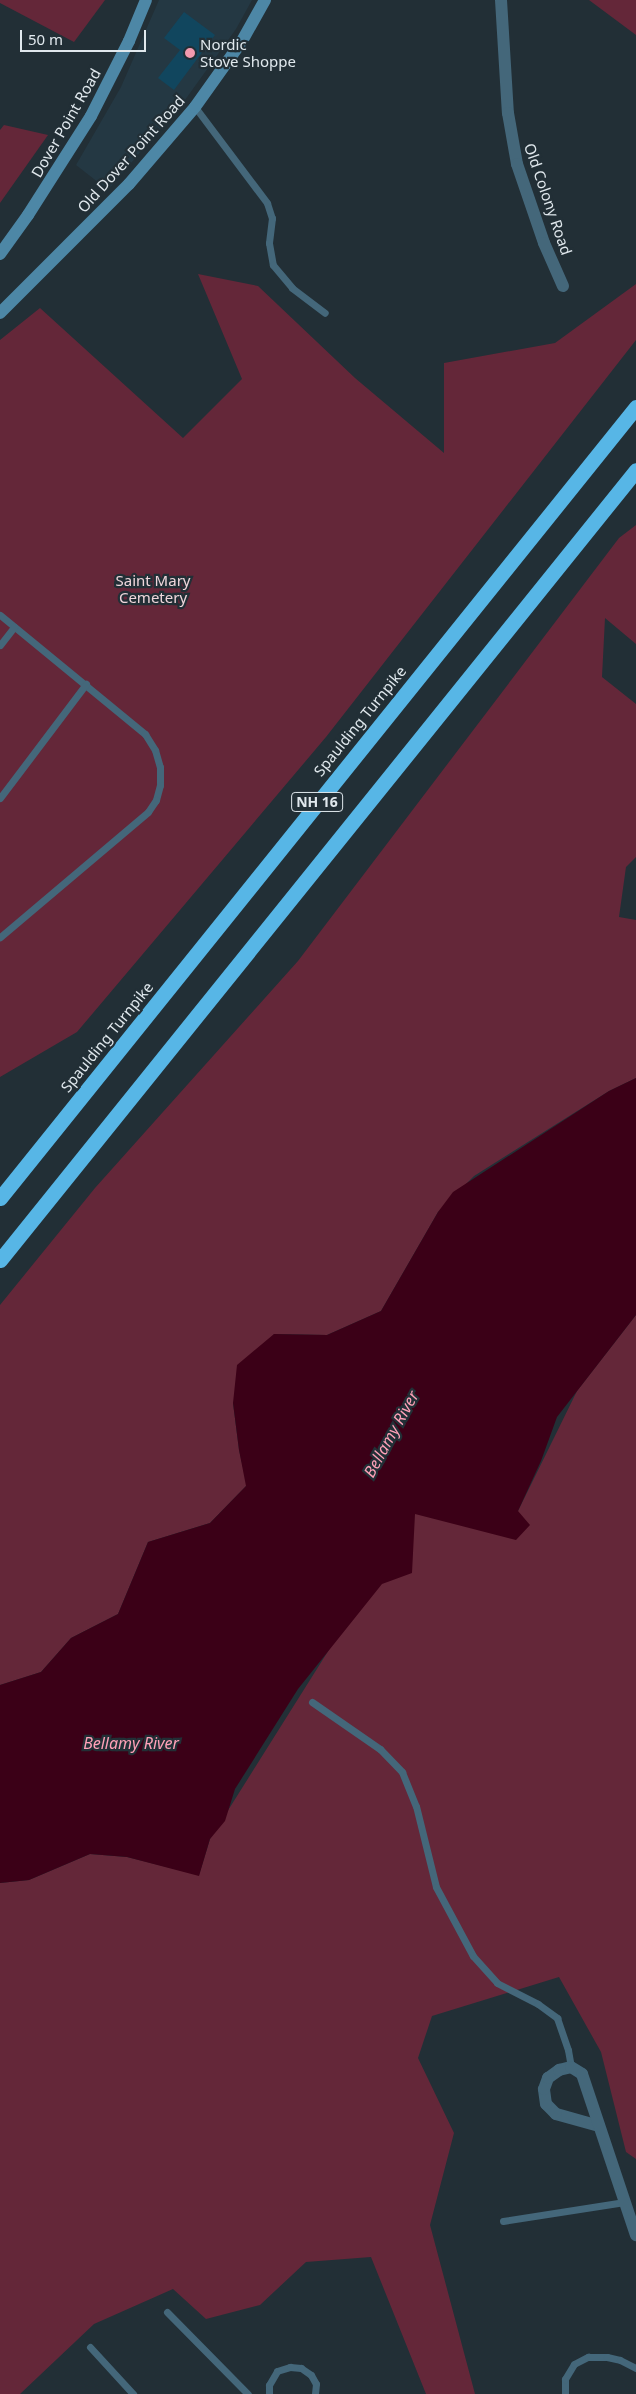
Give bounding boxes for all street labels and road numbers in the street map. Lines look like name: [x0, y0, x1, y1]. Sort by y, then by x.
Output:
street label: Dover Point Road: [28, 65, 104, 181]
street label: Old Dover Point Road: [74, 92, 188, 216]
street label: Old Colony Road: [520, 141, 576, 257]
street label: Spaulding Turnpike: [310, 662, 410, 780]
road number: NH 16: [291, 790, 343, 814]
street label: Spaulding Turnpike: [57, 978, 157, 1096]

